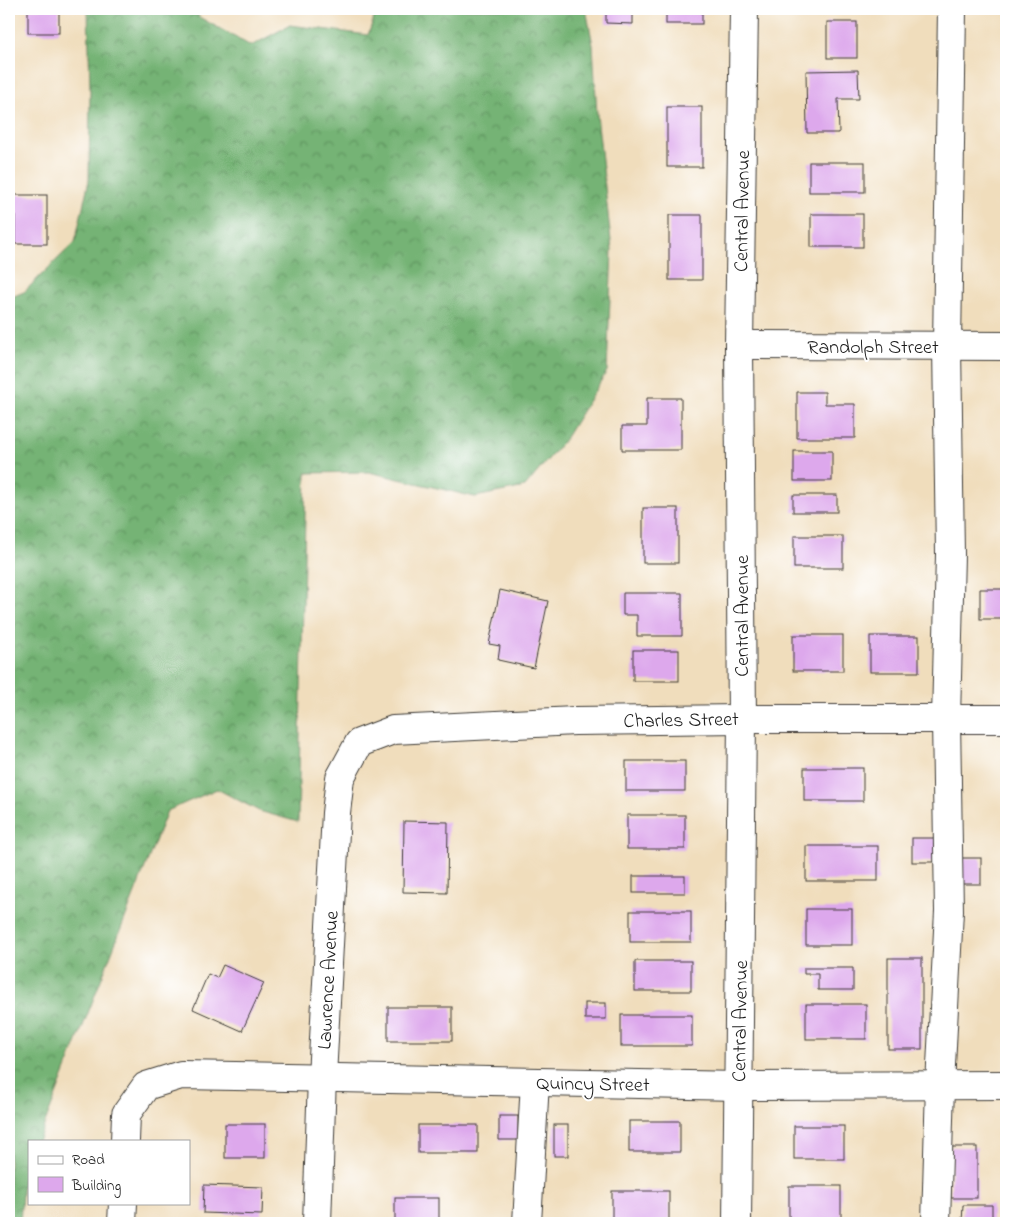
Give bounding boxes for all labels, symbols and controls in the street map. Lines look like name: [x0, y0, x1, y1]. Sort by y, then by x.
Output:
street label: Central Avenue: [728, 150, 759, 272]
street label: Randolph Street: [807, 334, 939, 363]
street label: Central Avenue: [729, 555, 758, 677]
street label: Charles Street: [623, 706, 739, 737]
street label: Lawrence Avenue: [311, 910, 348, 1050]
street label: Central Avenue: [726, 960, 757, 1082]
street label: Quincy Street: [536, 1070, 650, 1101]
legend: [28, 1140, 190, 1204]
text: Road: [72, 1149, 105, 1171]
text: Building: [71, 1175, 121, 1198]

